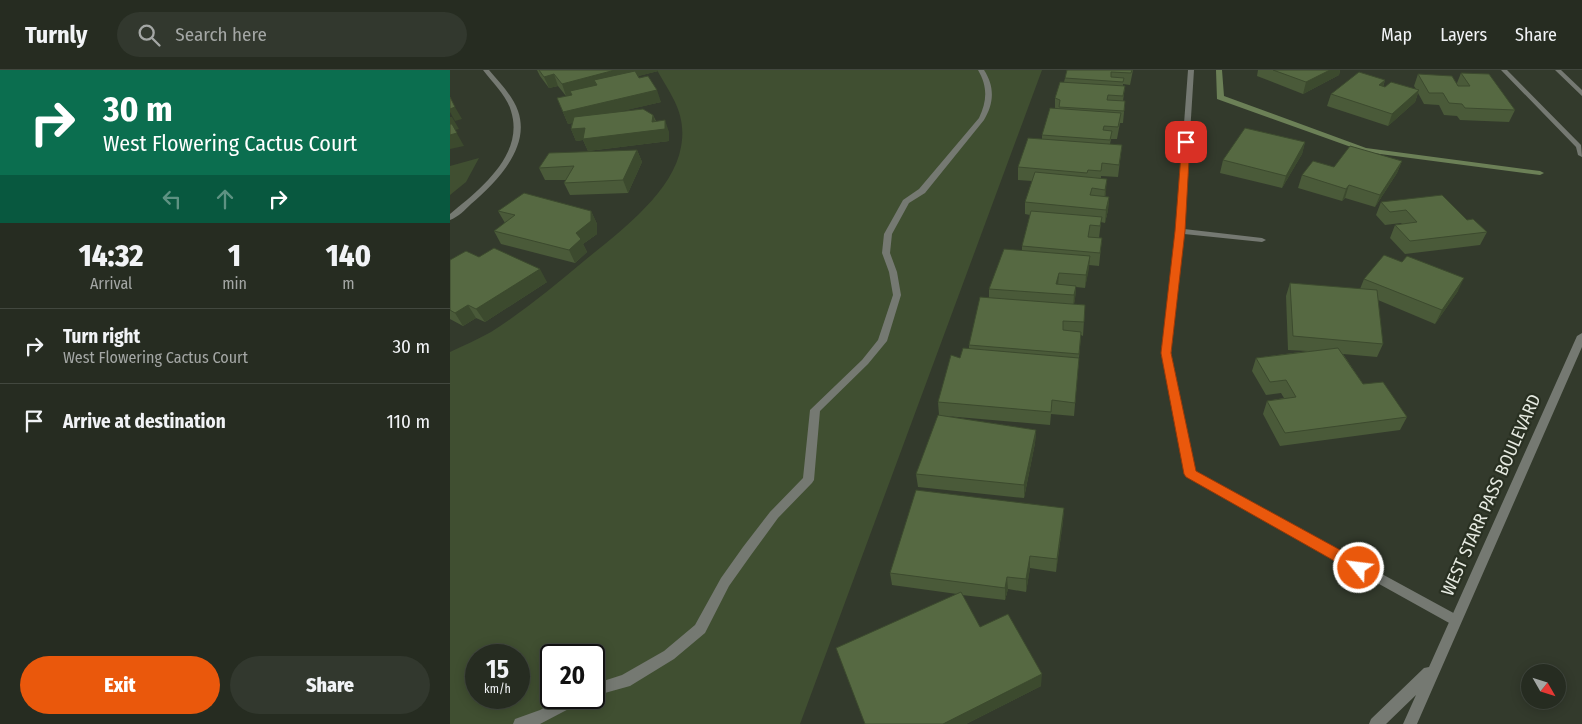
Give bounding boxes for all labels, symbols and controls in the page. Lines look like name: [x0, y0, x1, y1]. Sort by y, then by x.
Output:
search box: [117, 12, 467, 57]
text: Turnly: [25, 21, 87, 49]
icon: search: [135, 21, 163, 49]
text: Search here: [175, 23, 267, 46]
text: Map: [1381, 24, 1412, 46]
text: Layers: [1440, 24, 1487, 46]
text: Share: [1515, 24, 1557, 46]
text: 30 m: [103, 88, 173, 130]
icon: right: [20, 90, 85, 155]
pin: [1165, 121, 1207, 163]
icon: arrive: [1172, 128, 1200, 156]
text: West Flowering Cactus Court: [103, 130, 357, 157]
icon: left: [158, 185, 186, 213]
icon: ahead: [211, 185, 239, 213]
icon: right: [264, 185, 292, 213]
text: 14:32: [79, 238, 143, 274]
text: 1: [228, 238, 241, 274]
text: 140: [326, 238, 371, 274]
text: Arrival: [90, 274, 132, 293]
text: min: [222, 274, 247, 293]
text: m: [342, 274, 355, 293]
text: Turn right: [63, 325, 140, 348]
icon: right: [20, 332, 48, 360]
text: 30 m: [392, 335, 430, 358]
text: West Flowering Cactus Court: [63, 348, 248, 367]
street label: WEST STARR PASS BOULEVARD: [1436, 391, 1546, 599]
icon: arrive: [20, 407, 48, 435]
text: Arrive at destination: [63, 410, 226, 433]
text: 110 m: [386, 410, 430, 433]
position arrow: [1332, 541, 1384, 593]
speed limit sign: 20: [540, 644, 605, 709]
text: 15: [486, 655, 509, 685]
button: Exit: [20, 656, 220, 714]
button: Share: [230, 656, 430, 714]
north arrow: [1521, 664, 1566, 709]
map controls: [1521, 664, 1566, 709]
text: km/h: [484, 682, 511, 696]

